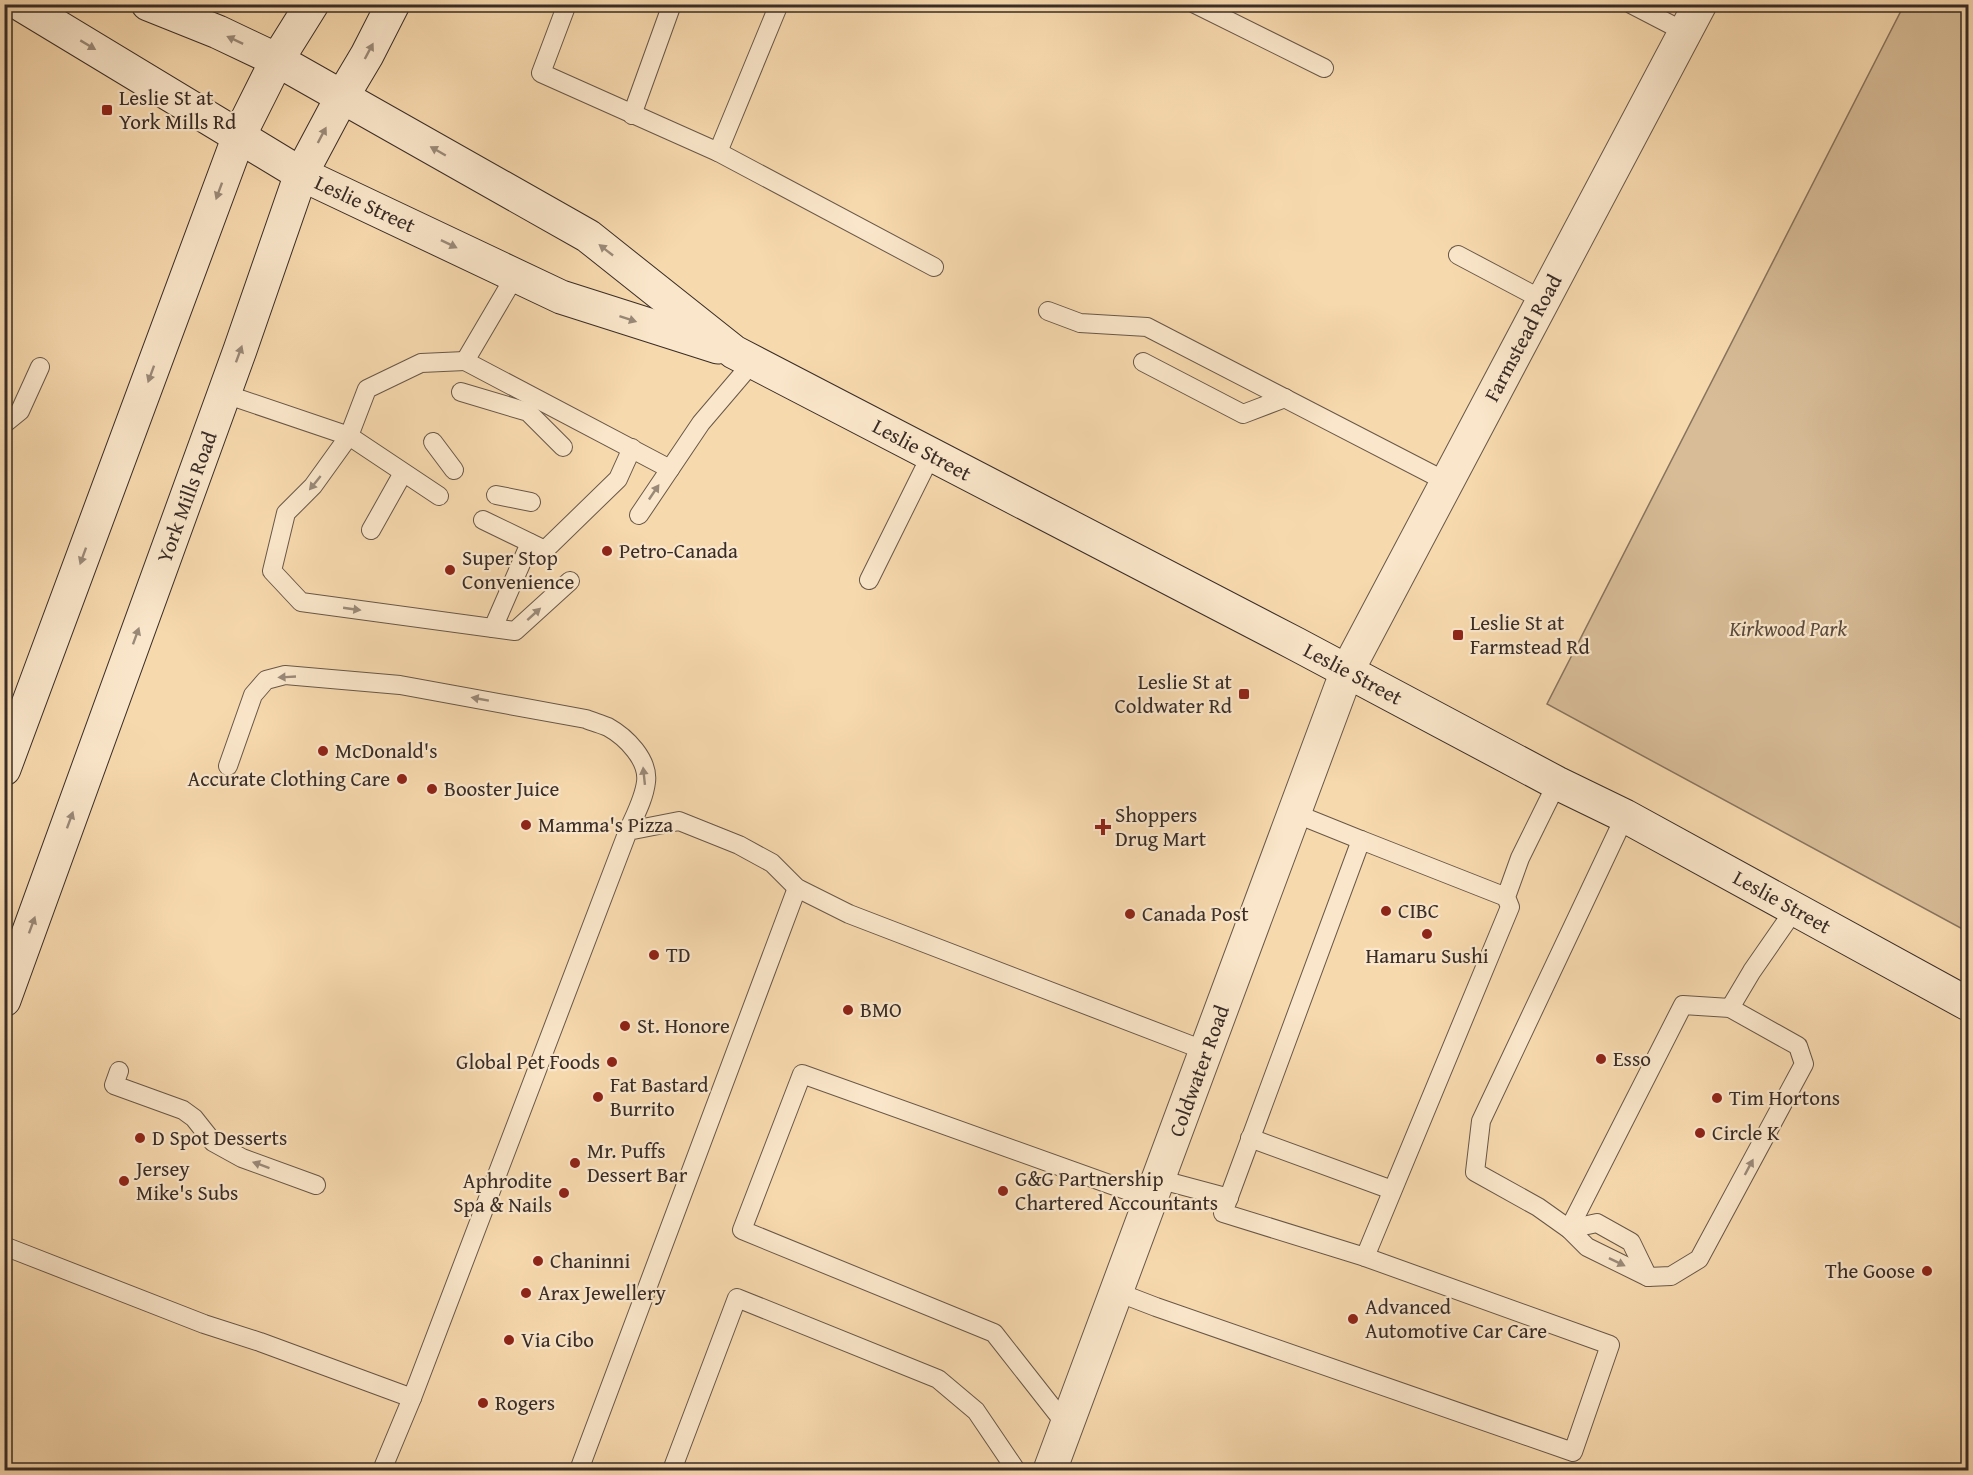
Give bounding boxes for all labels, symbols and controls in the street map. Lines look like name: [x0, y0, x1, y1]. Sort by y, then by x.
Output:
one-way arrow: [225, 35, 243, 45]
one-way arrow: [80, 40, 96, 51]
one-way arrow: [364, 43, 374, 60]
place label: Leslie St at York Mills Rd: [119, 82, 237, 137]
marker: Leslie St at York Mills Rd: [100, 103, 114, 117]
one-way arrow: [316, 126, 326, 144]
one-way arrow: [430, 145, 446, 156]
street label: Leslie Street: [310, 167, 421, 241]
one-way arrow: [214, 182, 223, 200]
one-way arrow: [440, 239, 457, 248]
one-way arrow: [598, 245, 613, 257]
street label: Farmstead Road: [1476, 268, 1570, 407]
one-way arrow: [619, 315, 637, 324]
one-way arrow: [234, 345, 244, 363]
one-way arrow: [146, 365, 156, 383]
street label: Leslie Street: [867, 411, 978, 489]
street label: York Mills Road: [148, 426, 225, 567]
one-way arrow: [308, 475, 321, 491]
one-way arrow: [648, 484, 659, 500]
place label: Petro-Canada: [619, 535, 738, 566]
place label: Super Stop Convenience: [462, 542, 574, 597]
marker: Petro-Canada: [600, 544, 614, 558]
one-way arrow: [78, 548, 88, 566]
marker: Super Stop Convenience: [443, 563, 457, 577]
one-way arrow: [343, 605, 362, 614]
one-way arrow: [527, 607, 542, 621]
place label: Leslie St at Farmstead Rd: [1470, 607, 1591, 662]
park label: Kirkwood Park: [1728, 613, 1847, 644]
one-way arrow: [132, 627, 142, 645]
marker: Leslie St at Farmstead Rd: [1451, 628, 1465, 642]
street label: Leslie Street: [1298, 635, 1409, 713]
place label: Leslie St at Coldwater Rd: [1114, 666, 1233, 721]
one-way arrow: [277, 672, 296, 681]
marker: Leslie St at Coldwater Rd: [1237, 687, 1251, 701]
one-way arrow: [470, 695, 489, 704]
place label: McDonald's: [335, 735, 438, 766]
marker: McDonald's: [316, 744, 330, 758]
place label: Accurate Clothing Care: [187, 763, 390, 794]
one-way arrow: [639, 766, 649, 785]
marker: Accurate Clothing Care: [395, 772, 409, 786]
place label: Booster Juice: [444, 773, 559, 804]
marker: Booster Juice: [425, 782, 439, 796]
place label: Shoppers Drug Mart: [1115, 799, 1207, 854]
place label: Mamma's Pizza: [538, 809, 673, 840]
one-way arrow: [66, 811, 75, 829]
marker: Mamma's Pizza: [519, 818, 533, 832]
marker: Shoppers Drug Mart: [1096, 820, 1110, 834]
street label: Leslie Street: [1728, 862, 1837, 942]
place label: CIBC: [1398, 895, 1439, 926]
place label: Canada Post: [1142, 898, 1249, 929]
marker: CIBC: [1379, 904, 1393, 918]
marker: Canada Post: [1123, 907, 1137, 921]
one-way arrow: [27, 916, 37, 934]
marker: Hamaru Sushi: [1420, 927, 1434, 941]
place label: TD: [666, 939, 691, 970]
place label: Hamaru Sushi: [1365, 940, 1489, 971]
marker: TD: [647, 948, 661, 962]
place label: BMO: [860, 994, 902, 1025]
street label: Coldwater Road: [1160, 1000, 1237, 1141]
marker: BMO: [841, 1003, 855, 1017]
place label: St. Honore: [637, 1010, 730, 1041]
marker: St. Honore: [618, 1019, 632, 1033]
place label: Esso: [1613, 1043, 1651, 1074]
place label: Global Pet Foods: [456, 1046, 600, 1077]
marker: Esso: [1594, 1052, 1608, 1066]
marker: Global Pet Foods: [605, 1055, 619, 1069]
place label: Fat Bastard Burrito: [610, 1069, 709, 1124]
place label: Tim Hortons: [1729, 1082, 1840, 1113]
marker: Fat Bastard Burrito: [591, 1090, 605, 1104]
marker: Tim Hortons: [1710, 1091, 1724, 1105]
place label: Circle K: [1712, 1117, 1780, 1148]
place label: D Spot Desserts: [152, 1122, 287, 1153]
marker: Circle K: [1693, 1126, 1707, 1140]
marker: D Spot Desserts: [133, 1131, 147, 1145]
place label: Mr. Puffs Dessert Bar: [587, 1135, 688, 1190]
place label: Jersey Mike's Subs: [133, 1153, 238, 1208]
marker: Mr. Puffs Dessert Bar: [568, 1156, 582, 1170]
one-way arrow: [252, 1159, 270, 1169]
one-way arrow: [1744, 1159, 1753, 1176]
place label: G&G Partnership Chartered Accountants: [1015, 1163, 1218, 1218]
place label: Aphrodite Spa & Nails: [453, 1165, 552, 1220]
marker: Jersey Mike's Subs: [117, 1174, 131, 1188]
marker: G&G Partnership Chartered Accountants: [996, 1184, 1010, 1198]
marker: Aphrodite Spa & Nails: [557, 1186, 571, 1200]
place label: Chaninni: [550, 1245, 630, 1276]
marker: Chaninni: [531, 1254, 545, 1268]
place label: The Goose: [1825, 1255, 1915, 1286]
one-way arrow: [1608, 1257, 1625, 1266]
marker: The Goose: [1920, 1264, 1934, 1278]
place label: Arax Jewellery: [538, 1277, 667, 1308]
marker: Arax Jewellery: [519, 1286, 533, 1300]
place label: Advanced Automotive Car Care: [1365, 1291, 1547, 1346]
marker: Advanced Automotive Car Care: [1346, 1312, 1360, 1326]
place label: Via Cibo: [521, 1324, 594, 1355]
marker: Via Cibo: [502, 1333, 516, 1347]
place label: Rogers: [495, 1387, 555, 1418]
marker: Rogers: [476, 1396, 490, 1410]

